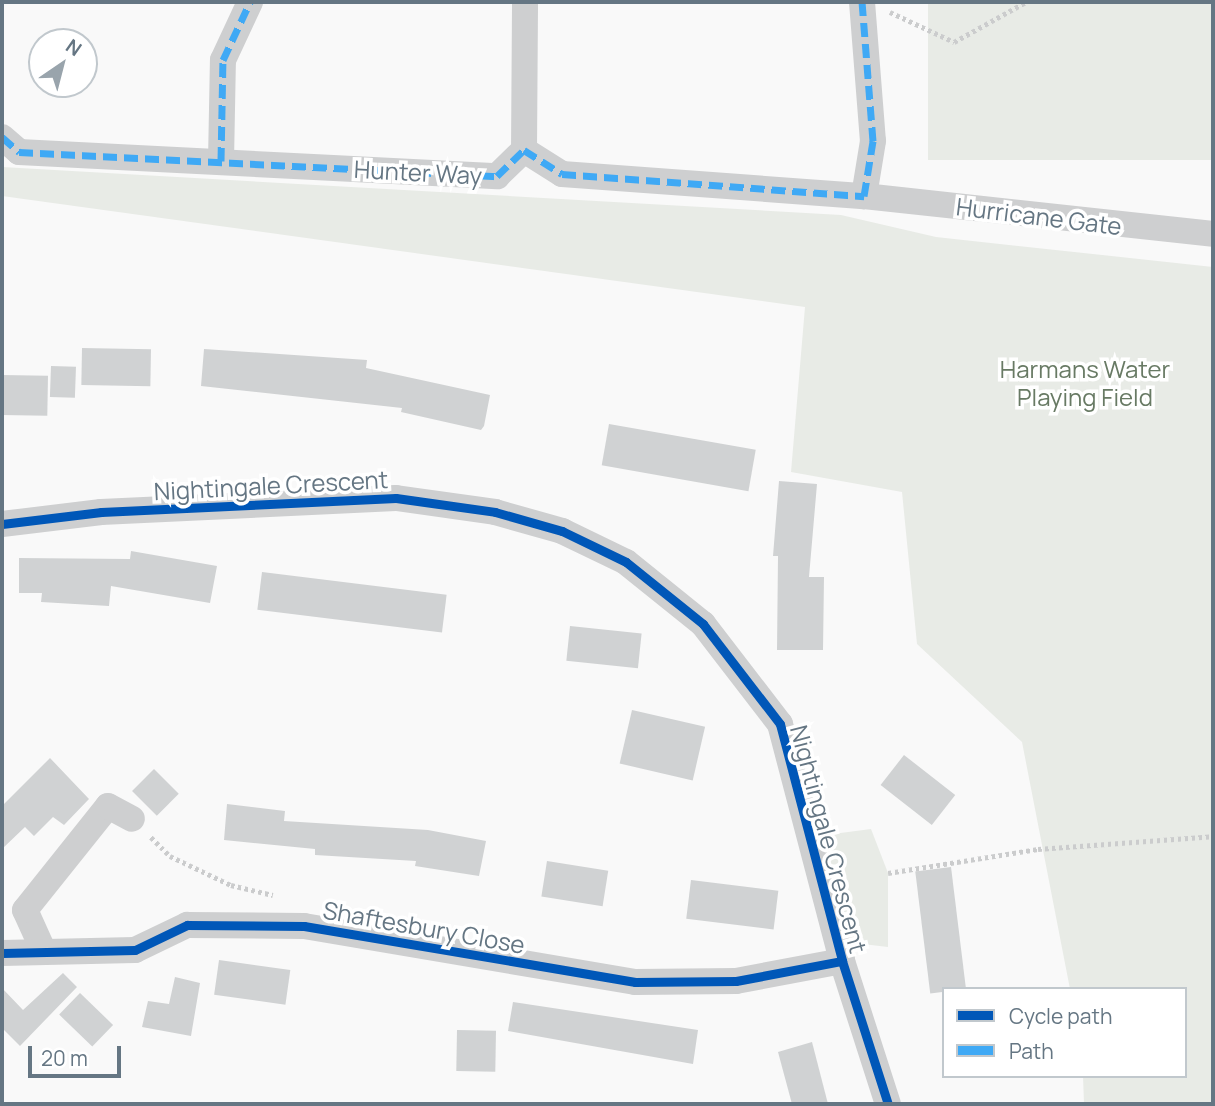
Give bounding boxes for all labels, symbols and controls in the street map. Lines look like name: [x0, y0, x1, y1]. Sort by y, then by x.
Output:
north arrow: [28, 28, 98, 98]
text: N: [61, 33, 87, 62]
street label: Hunter Way: [353, 154, 483, 190]
street label: Hurricane Gate: [955, 192, 1123, 240]
park label: Harmans Water Playing Field: [1000, 355, 1170, 411]
street label: Nightingale Crescent: [153, 464, 389, 506]
street label: Nightingale Crescent: [785, 722, 873, 956]
street label: Shaftesbury Close: [321, 895, 527, 959]
legend: [942, 987, 1187, 1078]
text: Cycle path: [1009, 1002, 1112, 1030]
scale bar: [32, 1032, 124, 1076]
text: Path: [1009, 1037, 1054, 1065]
text: 20 m: [41, 1044, 88, 1072]

